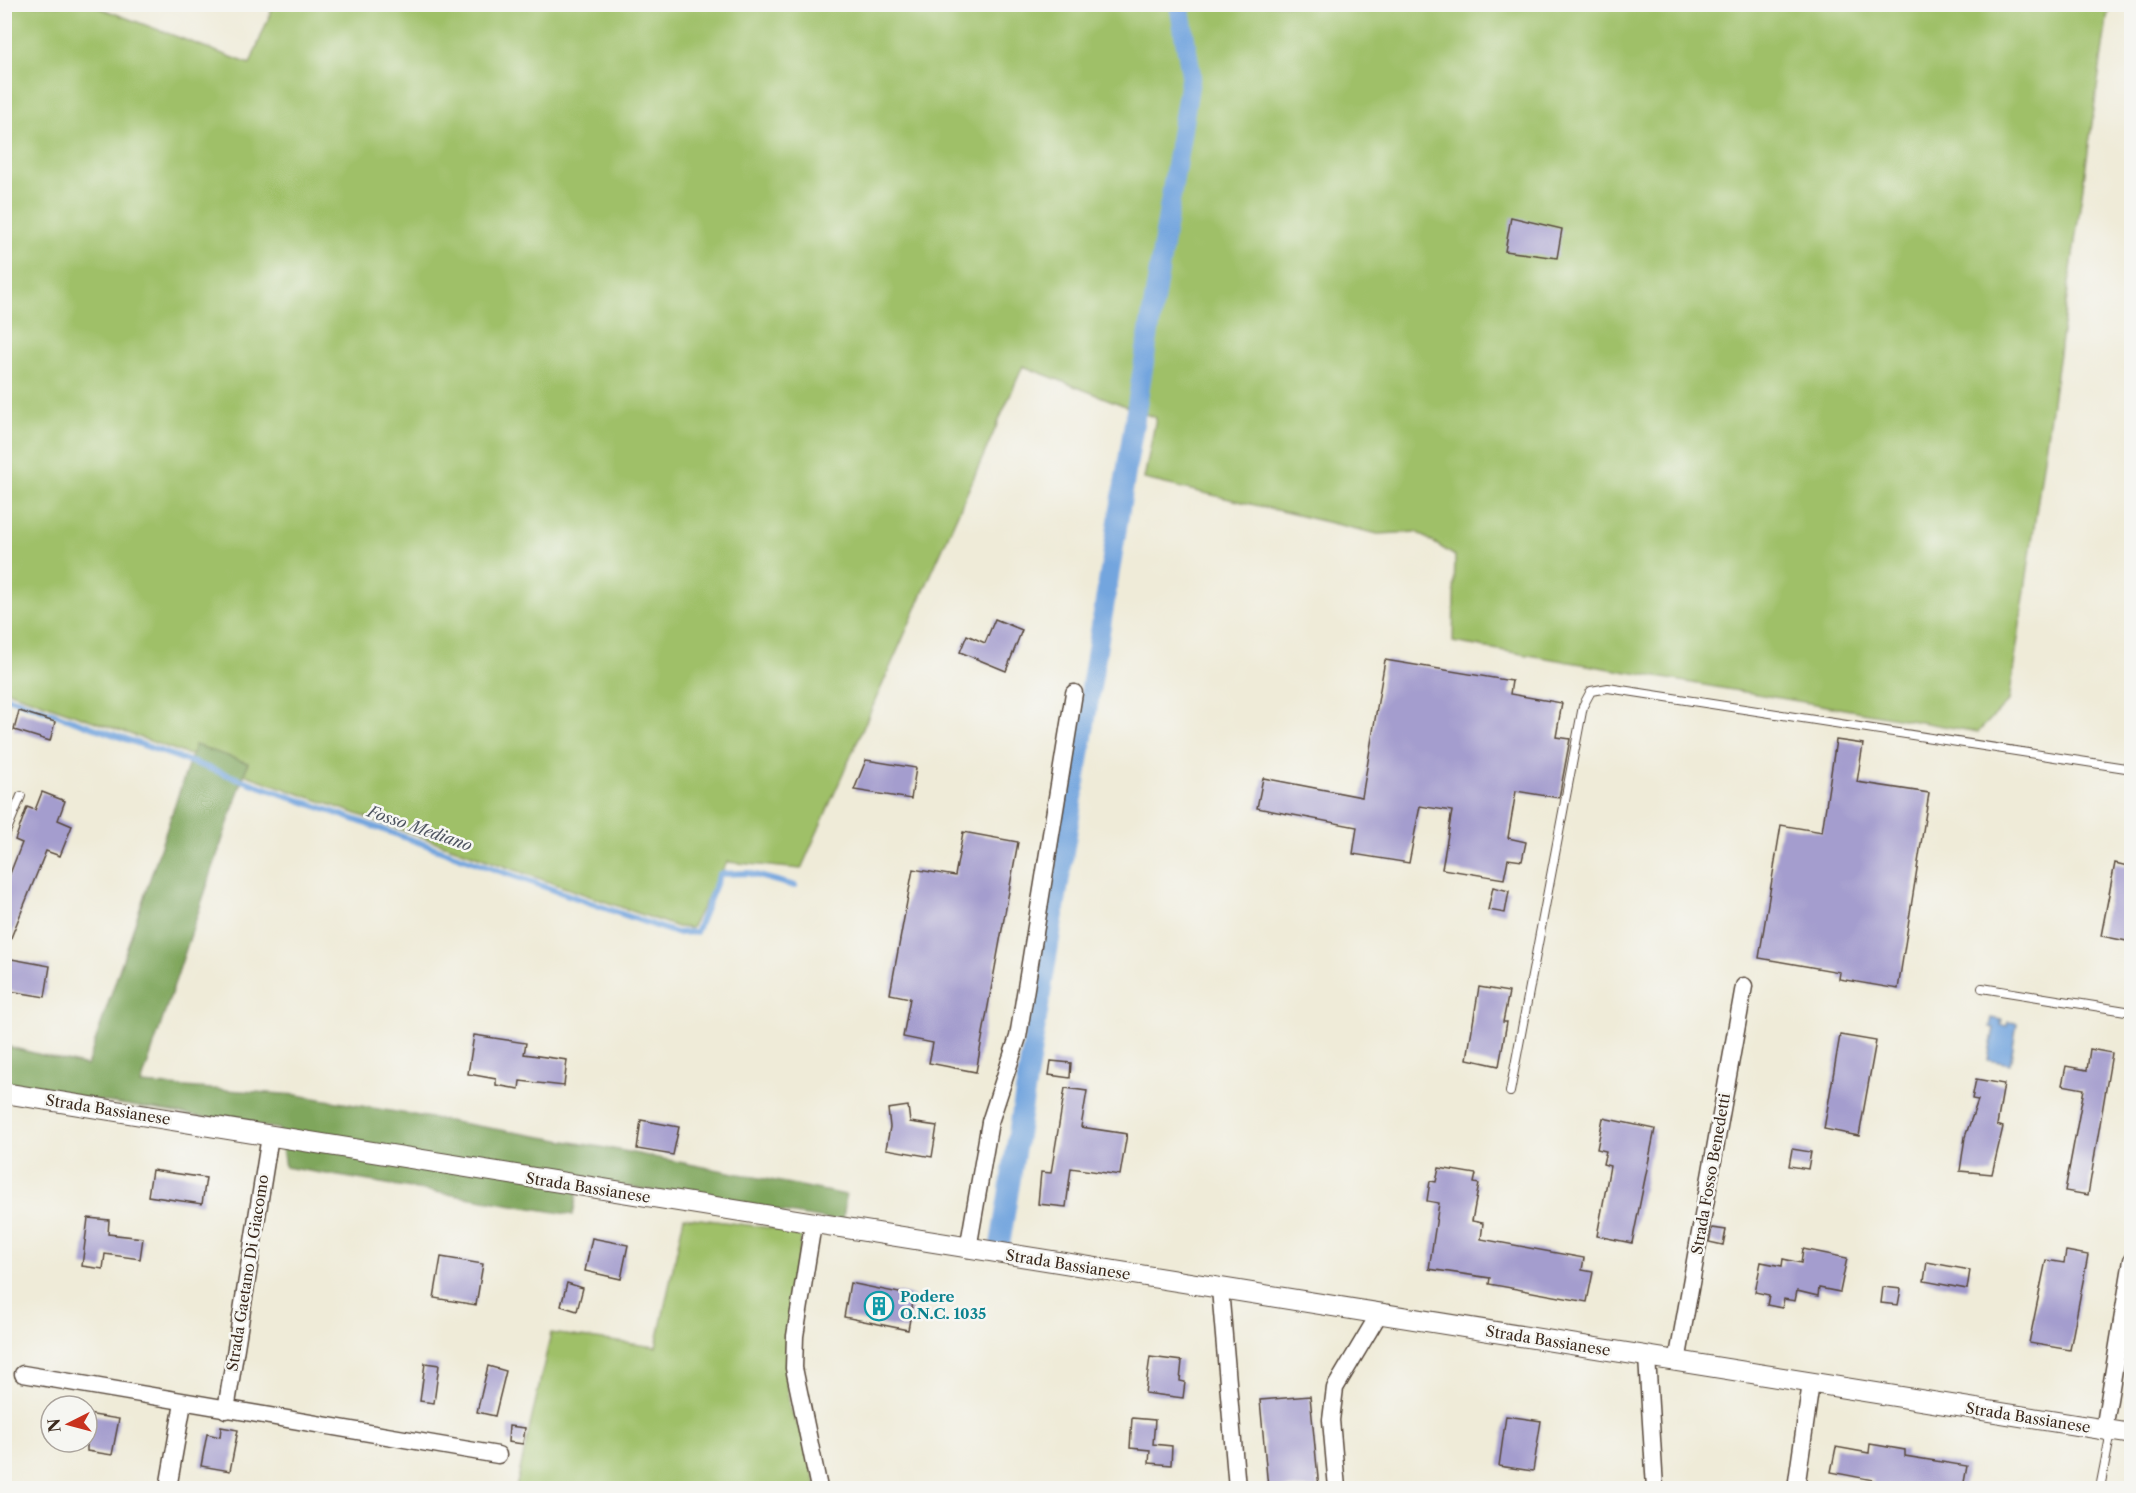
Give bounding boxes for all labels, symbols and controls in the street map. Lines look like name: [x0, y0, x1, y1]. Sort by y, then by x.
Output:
water label: Fosso Mediano: [363, 800, 475, 855]
street label: Strada Bassianese: [44, 1090, 172, 1129]
street label: Strada Fosso Benedetti: [1687, 1091, 1734, 1256]
street label: Strada Bassianese: [524, 1168, 652, 1207]
street label: Strada Gaetano Di Giacomo: [223, 1173, 272, 1373]
street label: Strada Bassianese: [1004, 1245, 1132, 1284]
place label: Podere O.N.C. 1035: [900, 1287, 986, 1323]
building icon: Podere O.N.C. 1035: [863, 1290, 895, 1322]
street label: Strada Bassianese: [1484, 1321, 1612, 1360]
north arrow: [39, 1394, 99, 1454]
street label: Strada Bassianese: [1964, 1398, 2092, 1437]
text: N: [43, 1418, 65, 1434]

